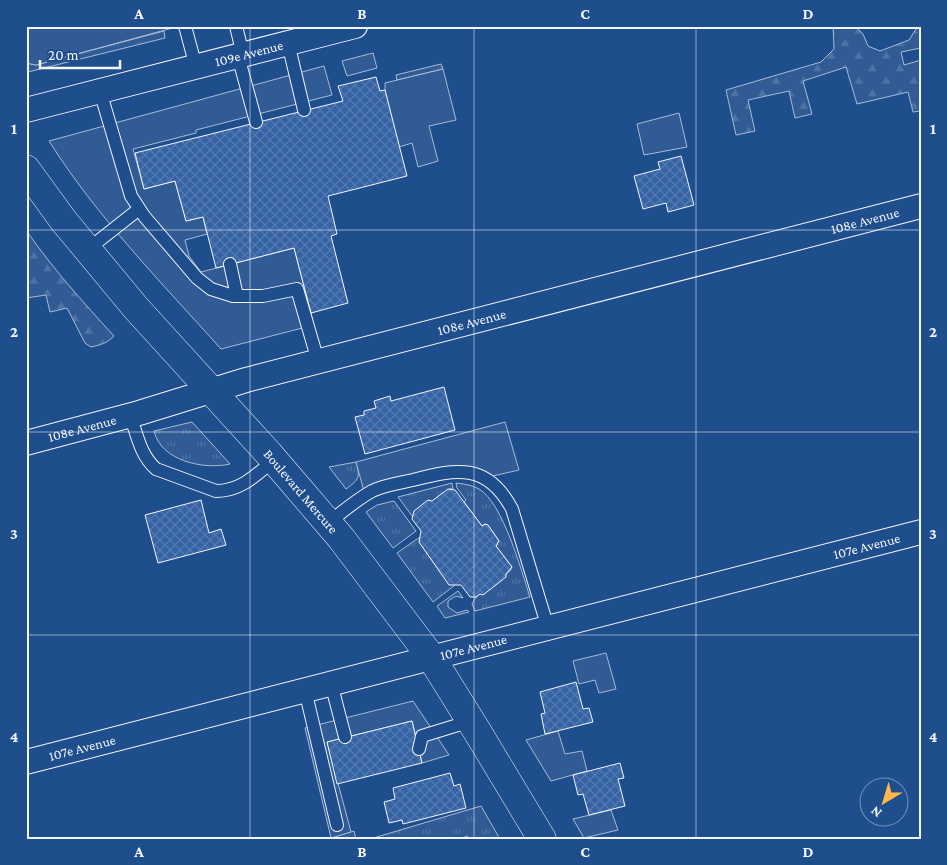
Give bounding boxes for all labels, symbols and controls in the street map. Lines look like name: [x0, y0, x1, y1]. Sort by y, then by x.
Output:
text: A: [133, 5, 144, 22]
text: B: [357, 5, 367, 22]
text: C: [580, 5, 590, 22]
text: D: [802, 5, 814, 22]
street label: 109e Avenue: [213, 37, 285, 69]
scale bar: [40, 38, 120, 70]
text: 20 m: [48, 47, 79, 63]
text: 1: [11, 120, 17, 137]
text: 1: [930, 120, 936, 137]
street label: 108e Avenue: [829, 204, 901, 237]
street label: 108e Avenue: [436, 305, 508, 338]
text: 2: [10, 323, 18, 340]
text: 2: [929, 323, 937, 340]
street label: 108e Avenue: [46, 411, 118, 445]
street label: Boulevard Mercure: [260, 446, 342, 537]
text: 3: [10, 525, 18, 542]
text: 3: [929, 525, 937, 542]
street label: 107e Avenue: [832, 530, 902, 562]
street label: 107e Avenue: [438, 631, 509, 663]
text: 4: [10, 728, 19, 745]
text: 4: [929, 728, 938, 745]
street label: 107e Avenue: [47, 731, 117, 764]
north arrow: [860, 778, 910, 828]
text: N: [867, 803, 885, 821]
text: A: [133, 843, 144, 860]
text: B: [357, 843, 367, 860]
text: C: [580, 843, 590, 860]
text: D: [802, 843, 814, 860]

